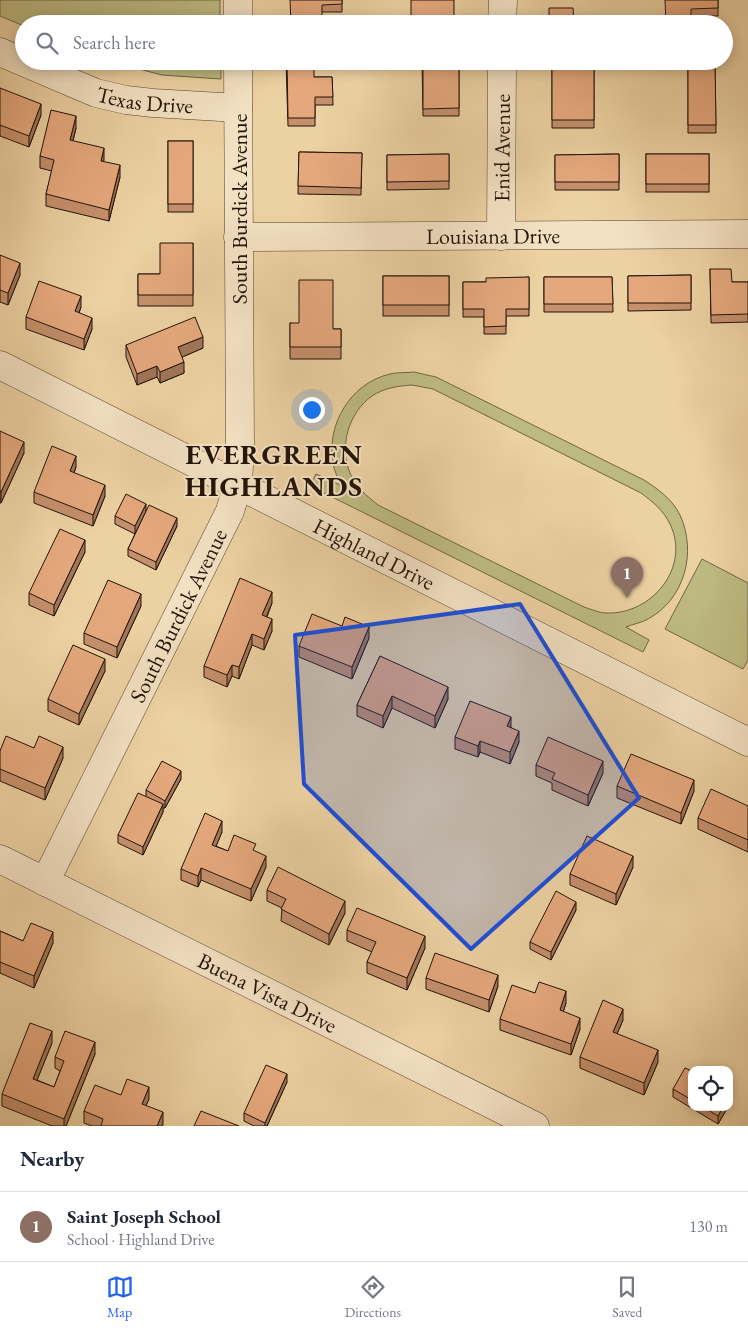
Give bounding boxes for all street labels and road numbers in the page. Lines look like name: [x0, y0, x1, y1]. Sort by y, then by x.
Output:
street label: Texas Drive: [94, 79, 194, 120]
street label: Enid Avenue: [487, 93, 516, 202]
street label: South Burdick Avenue: [225, 113, 254, 304]
street label: Louisiana Drive: [426, 221, 560, 250]
street label: Highland Drive: [309, 511, 440, 597]
street label: South Burdick Avenue: [122, 523, 234, 707]
street label: Buena Vista Drive: [193, 946, 342, 1040]

